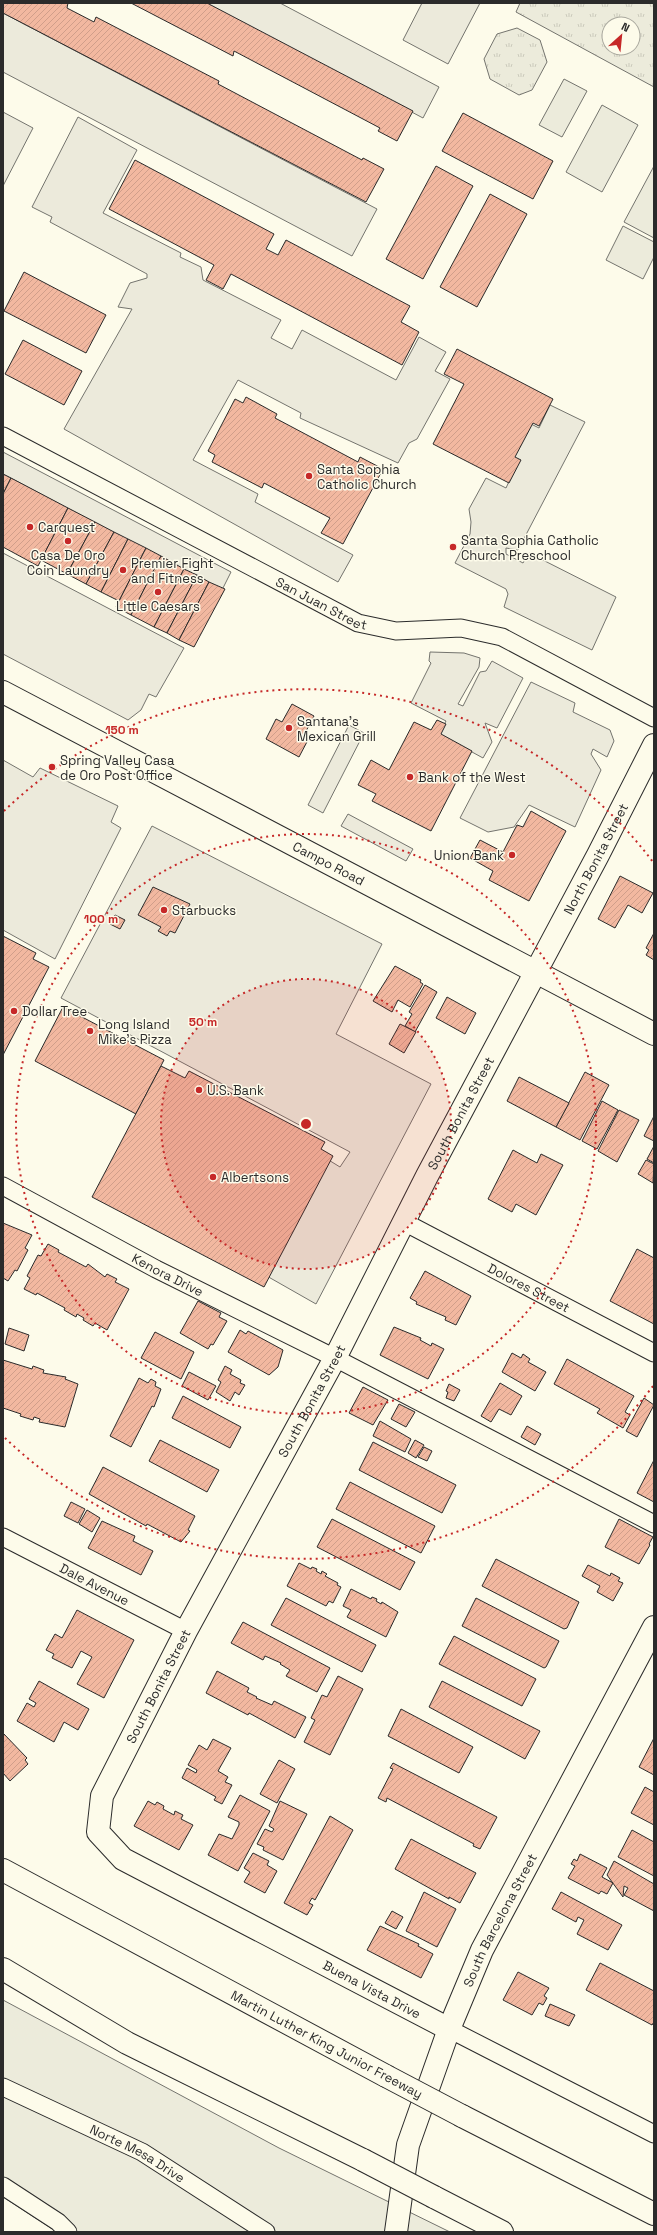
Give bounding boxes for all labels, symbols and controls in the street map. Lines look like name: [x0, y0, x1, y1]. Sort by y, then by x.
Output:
north arrow: [601, 16, 641, 56]
text: N: [619, 19, 632, 35]
place label: Santa Sophia Catholic Church: [317, 461, 416, 493]
marker: Santa Sophia Catholic Church: [304, 471, 314, 481]
place label: Carquest: [38, 519, 95, 536]
marker: Carquest: [25, 522, 35, 532]
place label: Santa Sophia Catholic Church Preschool: [461, 532, 599, 564]
marker: Casa De Oro Coin Laundry: [63, 536, 73, 546]
marker: Santa Sophia Catholic Church Preschool: [448, 542, 458, 552]
place label: Casa De Oro Coin Laundry: [27, 547, 109, 579]
place label: Premier Fight and Fitness: [131, 555, 214, 587]
marker: Premier Fight and Fitness: [118, 565, 128, 575]
street label: San Juan Street: [273, 573, 369, 634]
marker: Little Caesars: [153, 587, 163, 597]
place label: Little Caesars: [116, 598, 200, 615]
place label: Santana's Mexican Grill: [297, 713, 376, 745]
text: 150 m: [105, 722, 139, 738]
marker: Santana's Mexican Grill: [284, 723, 294, 733]
place label: Spring Valley Casa de Oro Post Office: [60, 752, 175, 784]
marker: Spring Valley Casa de Oro Post Office: [47, 762, 57, 772]
place label: Bank of the West: [418, 769, 526, 786]
marker: Bank of the West: [405, 772, 415, 782]
street label: North Bonita Street: [560, 800, 632, 918]
street label: Campo Road: [290, 838, 367, 889]
place label: Union Bank: [434, 847, 504, 864]
marker: Union Bank: [507, 850, 517, 860]
place label: Starbucks: [172, 902, 236, 919]
marker: Starbucks: [159, 905, 169, 915]
text: 100 m: [84, 911, 118, 927]
place label: Dollar Tree: [22, 1003, 87, 1020]
marker: Dollar Tree: [9, 1006, 19, 1016]
text: 50 m: [189, 1014, 217, 1030]
place label: Long Island Mike's Pizza: [98, 1016, 172, 1048]
marker: Long Island Mike's Pizza: [85, 1026, 95, 1036]
street label: South Bonita Street: [424, 1054, 498, 1173]
place label: U.S. Bank: [207, 1082, 264, 1099]
marker: U.S. Bank: [194, 1085, 204, 1095]
centre of rings: [299, 1117, 313, 1131]
place label: Albertsons: [221, 1169, 289, 1186]
marker: Albertsons: [208, 1172, 218, 1182]
street label: Kenora Drive: [129, 1250, 206, 1300]
street label: Dolores Street: [485, 1259, 573, 1316]
street label: South Bonita Street: [274, 1342, 349, 1460]
street label: Dale Avenue: [57, 1560, 132, 1609]
street label: South Bonita Street: [122, 1626, 194, 1746]
street label: South Barcelona Street: [460, 1851, 541, 1990]
street label: Buena Vista Drive: [320, 1956, 424, 2022]
street label: Martin Luther King Junior Freeway: [228, 1986, 426, 2102]
street label: Norte Mesa Drive: [87, 2121, 188, 2186]

